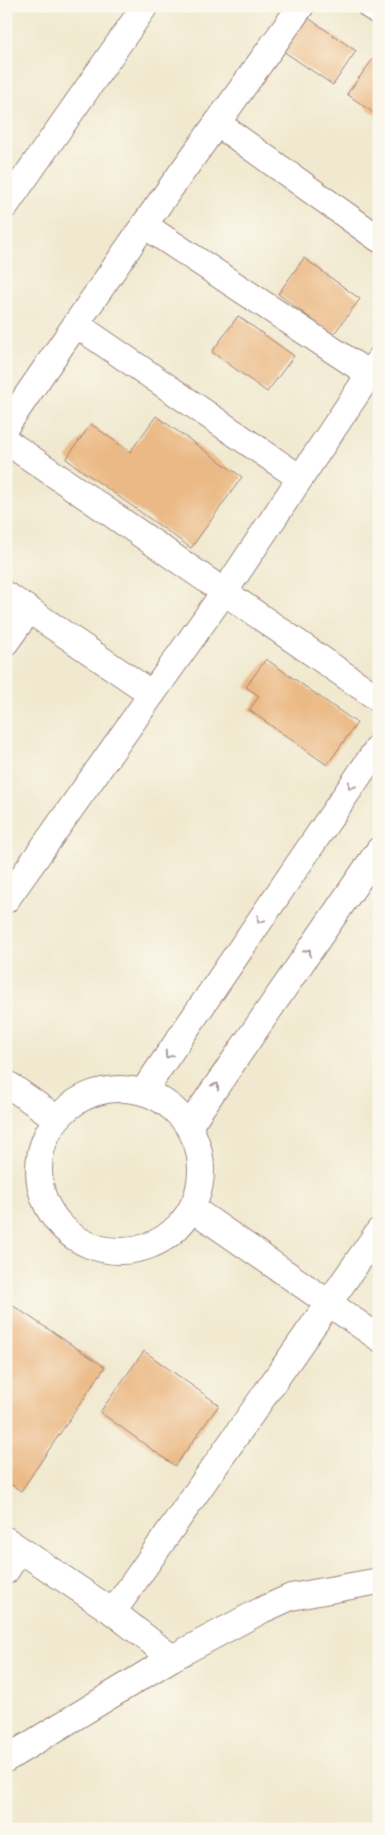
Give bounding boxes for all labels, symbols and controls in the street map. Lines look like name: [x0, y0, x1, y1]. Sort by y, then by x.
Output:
one-way arrow: [348, 780, 357, 790]
one-way arrow: [257, 915, 266, 924]
one-way arrow: [302, 948, 311, 958]
one-way arrow: [165, 1049, 174, 1058]
one-way arrow: [210, 1082, 219, 1092]

